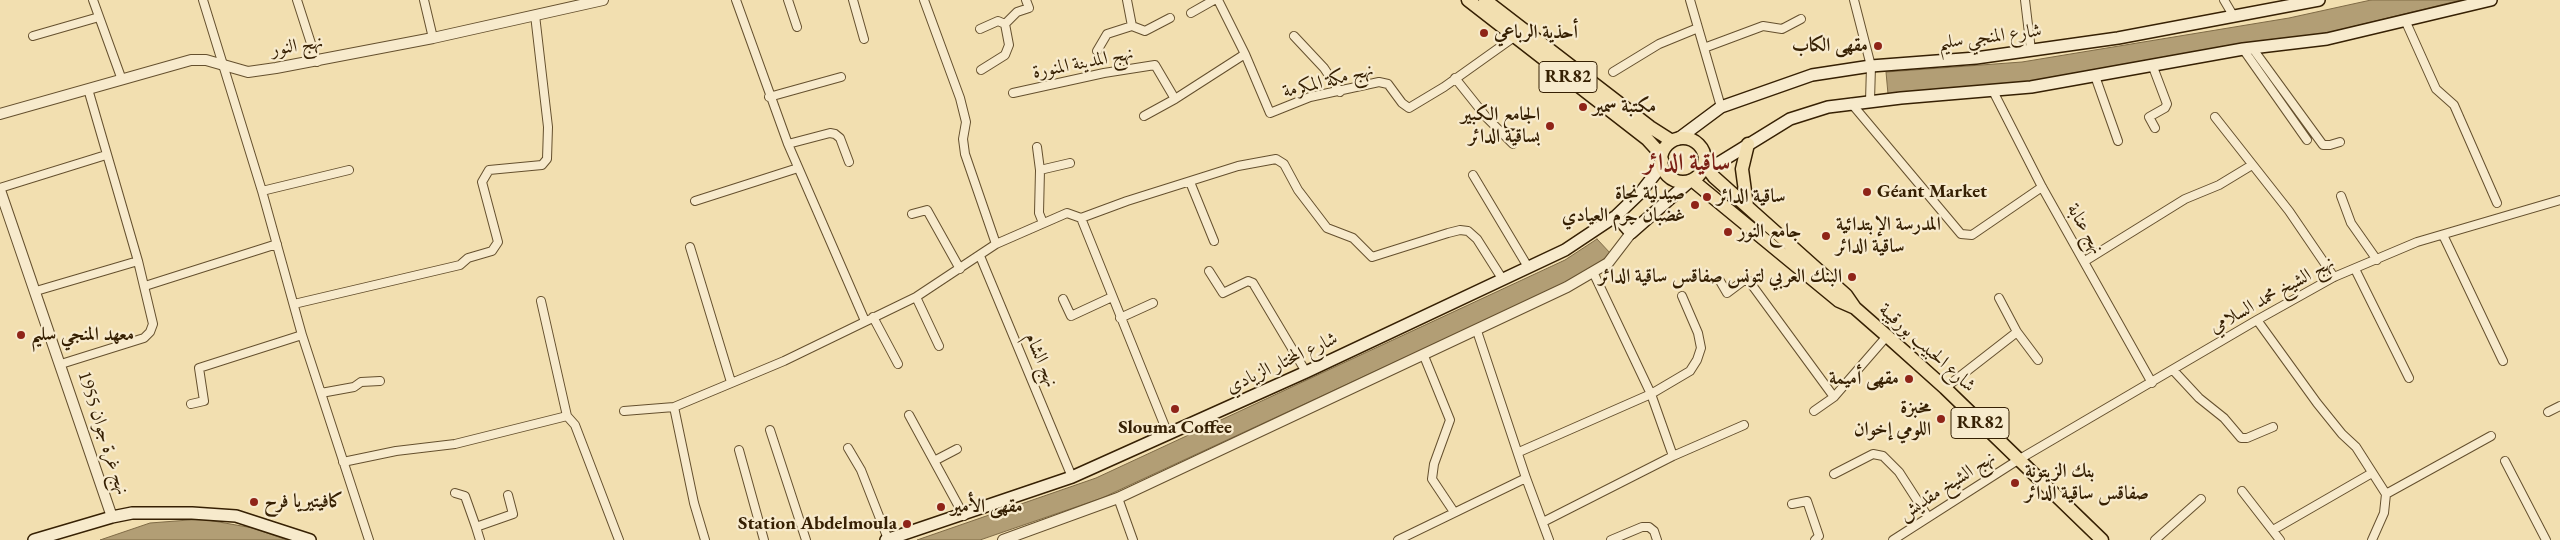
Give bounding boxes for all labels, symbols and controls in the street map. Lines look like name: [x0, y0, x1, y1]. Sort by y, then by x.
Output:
street label: شارع المنجي سليم: [1937, 19, 2043, 55]
place label: أحذية الرباعي: [1494, 22, 1578, 44]
marker: أحذية الرباعي: [1478, 27, 1490, 39]
street label: نهج النور: [269, 31, 325, 61]
place label: مقهى الكاب: [1792, 35, 1868, 57]
marker: مقهى الكاب: [1872, 40, 1884, 52]
street label: نهج المدينة المنورة: [1031, 42, 1135, 84]
street label: نهج مكة المكرمة: [1280, 59, 1376, 103]
road number: RR82: [1539, 62, 1597, 92]
place label: مكتبة سمير: [1593, 96, 1656, 118]
marker: مكتبة سمير: [1577, 101, 1589, 113]
place label: الجامع الكبير بساقية الدائر: [1461, 104, 1540, 148]
marker: الجامع الكبير بساقية الدائر: [1544, 120, 1556, 132]
district label: ساقية الدائر: [1644, 149, 1730, 177]
place label: Géant Market: [1877, 181, 1987, 203]
place label: صيدلية نجاة غضبان حرم العيادي: [1562, 183, 1685, 227]
place label: ساقية الدائر: [1717, 186, 1786, 208]
marker: Géant Market: [1861, 186, 1873, 198]
marker: ساقية الدائر: [1701, 191, 1713, 203]
marker: صيدلية نجاة غضبان حرم العيادي: [1689, 199, 1701, 211]
street label: نهج عنابة: [2061, 200, 2109, 258]
place label: المدرسة الإبتدائية ساقية الدائر: [1836, 214, 1941, 258]
place label: جامع النور: [1738, 221, 1801, 243]
marker: جامع النور: [1722, 226, 1734, 238]
marker: المدرسة الإبتدائية ساقية الدائر: [1820, 230, 1832, 242]
street label: نهج الشيخ محمد السلامي: [2206, 251, 2338, 339]
place label: البنك العربي لتونس صفاقس ساقية الدائر: [1599, 266, 1842, 288]
marker: البنك العربي لتونس صفاقس ساقية الدائر: [1846, 271, 1858, 283]
street label: شارع الحبيب بورقيبة: [1874, 299, 1980, 397]
place label: معهد المنجي سليم: [31, 324, 134, 346]
street label: شارع المختار الزيادي: [1223, 327, 1341, 399]
marker: معهد المنجي سليم: [15, 329, 27, 341]
street label: نهج الشام: [1019, 329, 1063, 391]
street label: نهج غرة جوان 1955: [72, 368, 134, 498]
place label: مقهى أميمة: [1829, 368, 1899, 390]
marker: مقهى أميمة: [1903, 373, 1915, 385]
place label: مخبزة اللومي إخوان: [1854, 397, 1931, 441]
marker: Slouma Coffee: [1169, 403, 1181, 415]
road number: RR82: [1951, 408, 2009, 438]
marker: مخبزة اللومي إخوان: [1935, 413, 1947, 425]
place label: Slouma Coffee: [1118, 417, 1232, 439]
street label: نهج الشيخ مقديش: [1894, 446, 2000, 526]
place label: بنك الزيتونة صفاقس ساقية الدائر: [2025, 461, 2149, 505]
marker: بنك الزيتونة صفاقس ساقية الدائر: [2009, 477, 2021, 489]
place label: كافيتيريا فرح: [264, 491, 343, 513]
marker: كافيتيريا فرح: [248, 496, 260, 508]
place label: مقهى الأمير: [951, 496, 1023, 518]
marker: مقهى الأمير: [935, 501, 947, 513]
place label: Station Abdelmoula: [738, 513, 897, 535]
marker: Station Abdelmoula: [901, 518, 913, 530]

